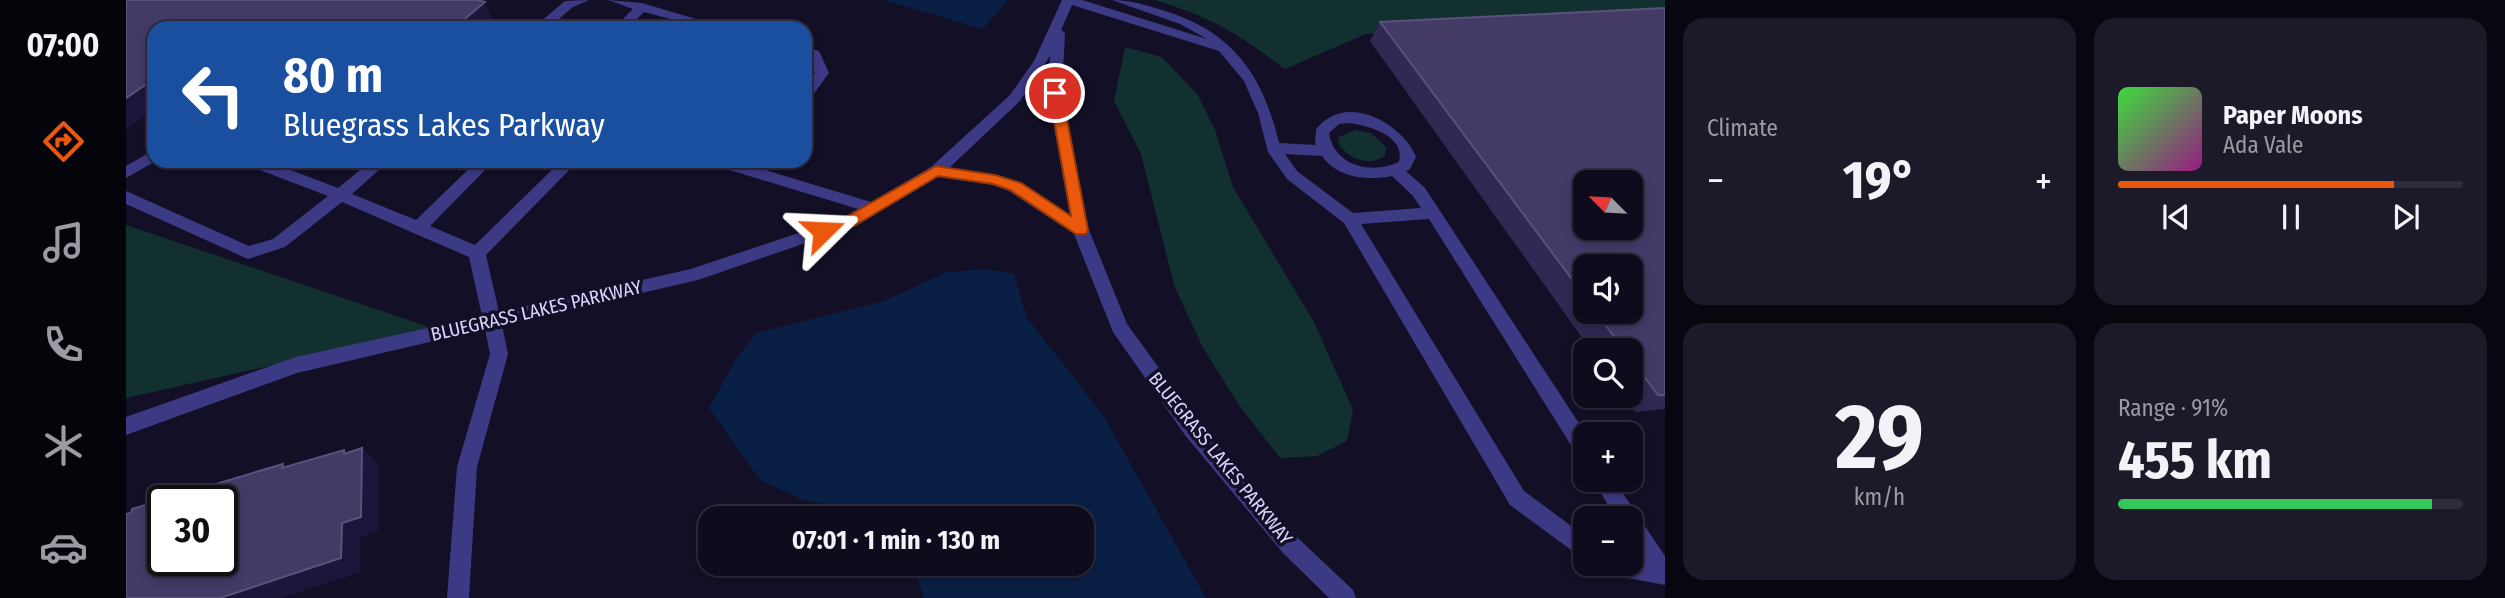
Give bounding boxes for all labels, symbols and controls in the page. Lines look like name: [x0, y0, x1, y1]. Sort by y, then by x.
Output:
text: 07:00: [27, 26, 99, 64]
text: 80 m: [283, 46, 383, 105]
icon: left: [168, 49, 259, 140]
pin: [1025, 63, 1085, 123]
icon: arrive: [1036, 74, 1074, 112]
text: Paper Moons: [2223, 100, 2363, 131]
text: Bluegrass Lakes Parkway: [283, 106, 605, 144]
text: Climate: [1707, 114, 1778, 142]
icon: directions: [39, 117, 88, 166]
text: Ada Vale: [2223, 131, 2303, 159]
text: 19°: [1843, 149, 1916, 212]
text: −: [1707, 158, 1724, 204]
text: +: [2035, 158, 2052, 204]
north arrow: [1573, 170, 1643, 240]
map controls: [1573, 170, 1643, 576]
position arrow: [786, 194, 860, 268]
icon: previous: [2157, 198, 2195, 236]
icon: pause: [2272, 198, 2310, 236]
icon: next: [2387, 198, 2425, 236]
icon: music: [39, 218, 88, 267]
button: sound: [1573, 254, 1643, 324]
street label: BLUEGRASS LAKES PARKWAY: [428, 275, 644, 346]
icon: phone: [39, 320, 88, 369]
button: search: [1573, 338, 1643, 408]
street label: BLUEGRASS LAKES PARKWAY: [1144, 367, 1298, 550]
text: 29: [1835, 383, 1924, 492]
text: Range · 91%: [2118, 394, 2228, 422]
icon: climate: [39, 421, 88, 470]
button: +: [1573, 422, 1643, 492]
text: 455 km: [2118, 429, 2272, 492]
text: km/h: [1854, 483, 1905, 511]
speed limit sign: 30: [147, 485, 238, 576]
button: −: [1573, 506, 1643, 576]
icon: car: [39, 523, 88, 572]
text: 07:01 · 1 min · 130 m: [792, 525, 1000, 556]

